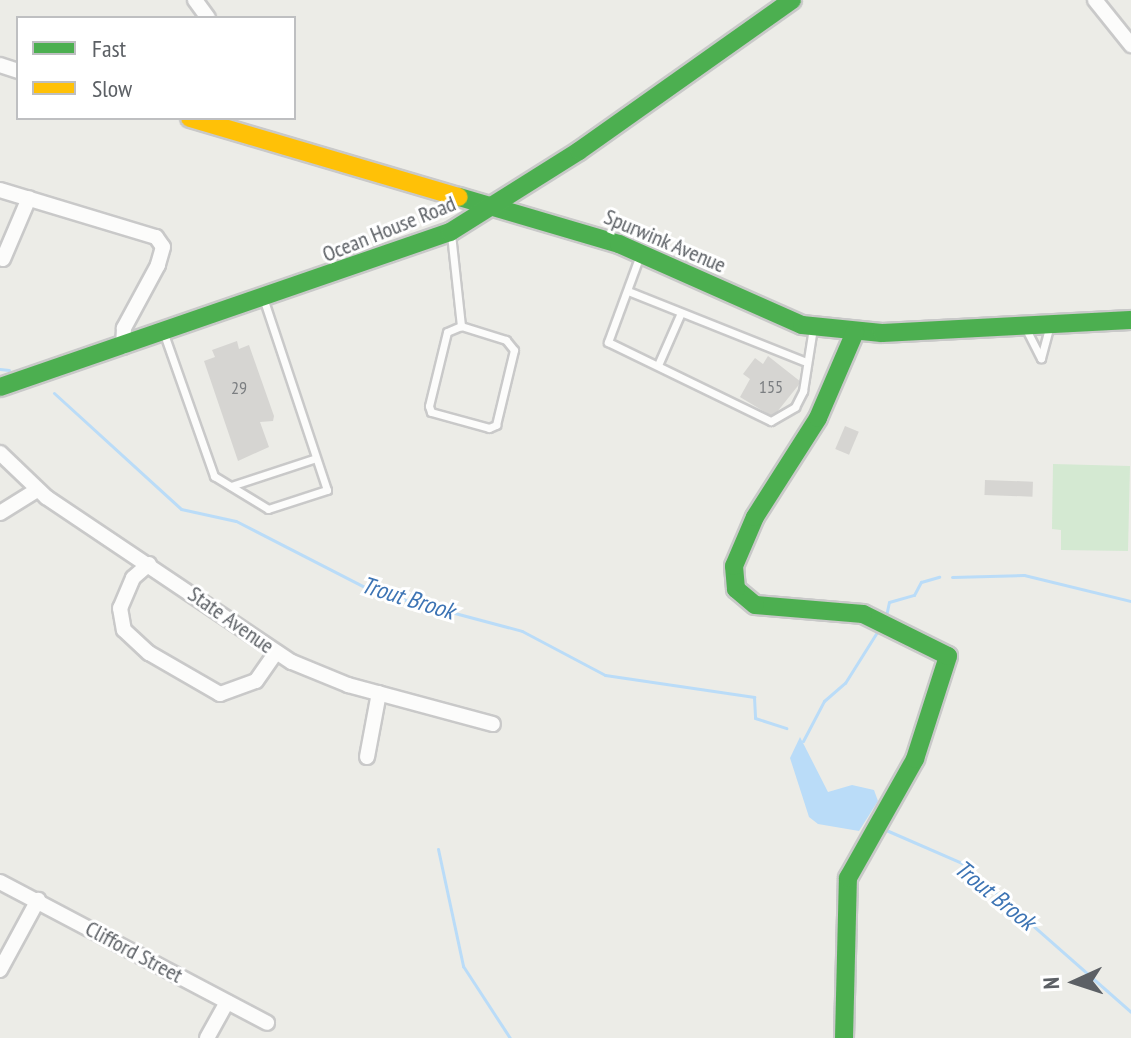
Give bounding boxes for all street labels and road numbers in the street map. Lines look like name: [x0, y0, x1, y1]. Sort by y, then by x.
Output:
street label: Ocean House Road: [319, 190, 459, 268]
street label: Spurwink Avenue: [600, 203, 730, 279]
street label: State Avenue: [183, 581, 279, 659]
street label: Clifford Street: [81, 915, 187, 989]

